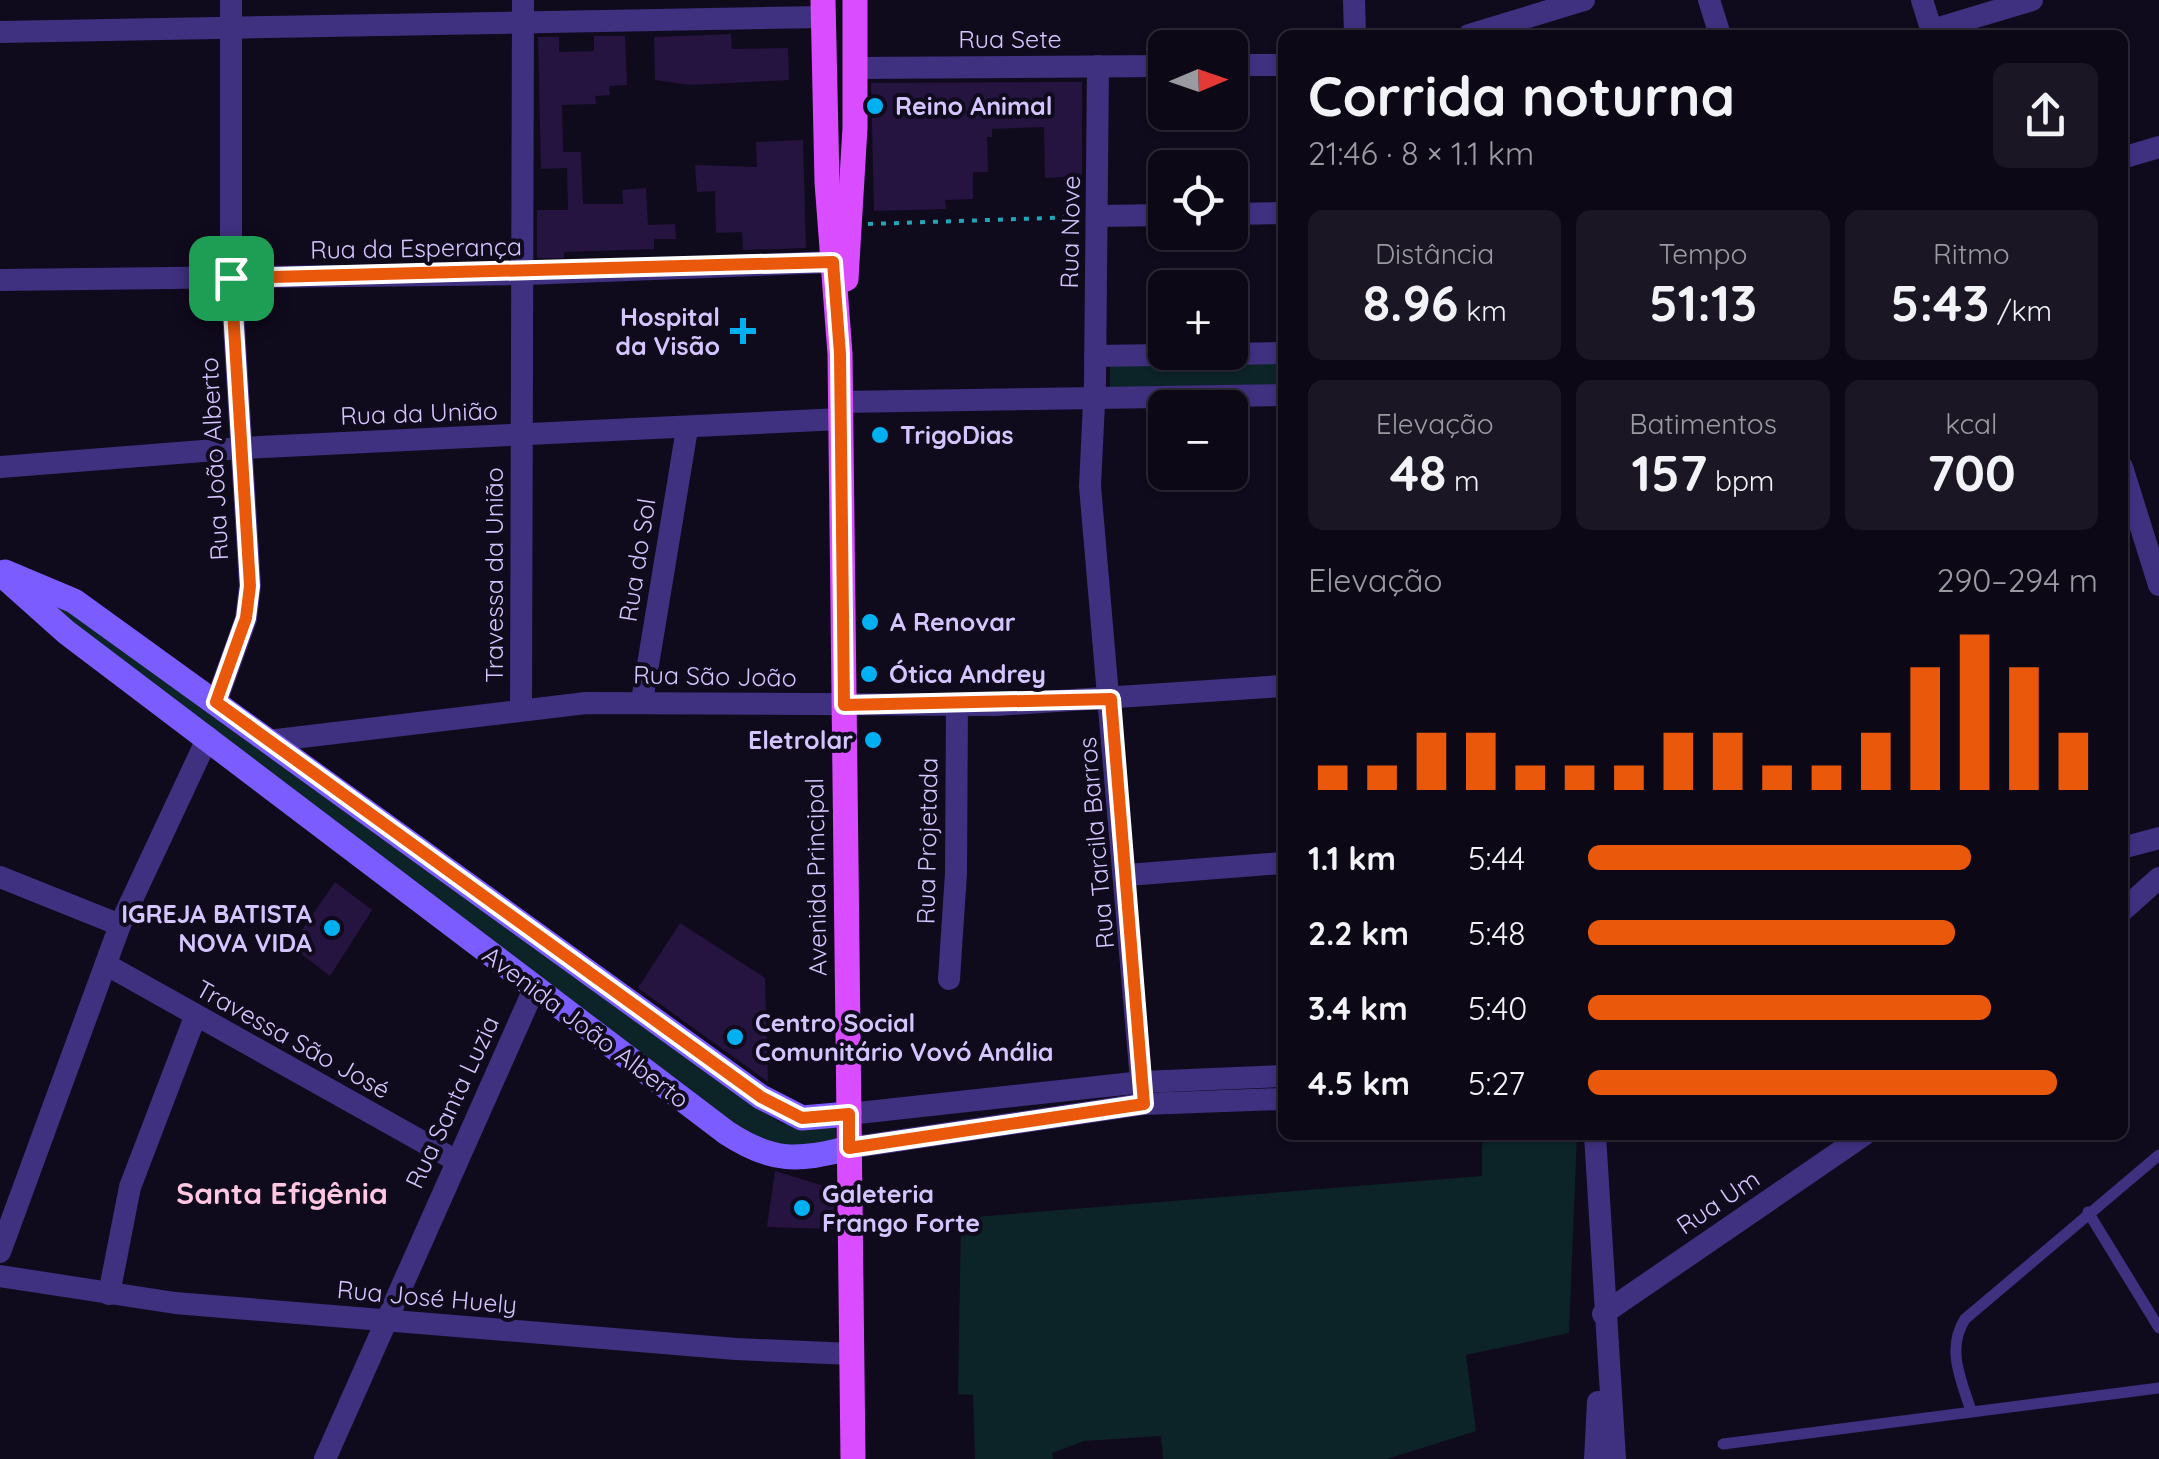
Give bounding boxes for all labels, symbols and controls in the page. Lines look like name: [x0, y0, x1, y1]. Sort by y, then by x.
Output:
street label: Rua Sete: [958, 23, 1062, 54]
north arrow: [1148, 30, 1248, 130]
map controls: [1148, 30, 1248, 490]
text: Corrida noturna: [1308, 61, 1735, 130]
button: share: [1993, 63, 2098, 168]
place label: Reino Animal: [895, 90, 1052, 121]
marker: Reino Animal: [864, 95, 886, 117]
text: 21:46 · 8 × 1.1 km: [1308, 133, 1534, 173]
button: locate: [1148, 150, 1248, 250]
street label: Rua Nove: [1053, 175, 1086, 289]
street label: Rua da Esperança: [310, 230, 522, 265]
pin: [189, 236, 274, 321]
text: Distância: [1375, 236, 1494, 271]
text: Tempo: [1659, 236, 1747, 271]
text: Ritmo: [1933, 236, 2010, 271]
icon: arrive: [204, 251, 259, 306]
button: +: [1148, 270, 1248, 370]
text: 8.96: [1363, 271, 1459, 334]
text: 51:13: [1649, 271, 1757, 334]
text: 5:43: [1891, 271, 1989, 334]
text: km: [1459, 293, 1507, 328]
text: /km: [1989, 293, 2052, 328]
place label: Hospital da Visão: [615, 301, 720, 361]
marker: Hospital da Visão: [730, 318, 756, 344]
street label: Rua João Alberto: [193, 357, 234, 561]
button: −: [1148, 390, 1248, 490]
street label: Rua da União: [340, 394, 498, 431]
text: Elevação: [1376, 406, 1494, 441]
text: Batimentos: [1629, 406, 1777, 441]
text: kcal: [1945, 406, 1997, 441]
place label: TrigoDias: [900, 419, 1013, 450]
marker: TrigoDias: [869, 424, 891, 446]
text: 48: [1390, 441, 1446, 504]
text: 157: [1632, 441, 1707, 504]
text: 700: [1927, 441, 2016, 504]
text: m: [1446, 463, 1480, 498]
text: bpm: [1707, 463, 1774, 498]
street label: Travessa da União: [478, 467, 509, 683]
street label: Rua do Sol: [611, 496, 662, 624]
text: Elevação: [1308, 560, 1443, 600]
text: 290–294 m: [1937, 560, 2098, 600]
place label: A Renovar: [890, 606, 1016, 637]
marker: A Renovar: [859, 611, 881, 633]
place label: Ótica Andrey: [889, 658, 1046, 689]
street label: Rua São João: [633, 659, 797, 692]
marker: Ótica Andrey: [858, 663, 880, 685]
place label: Eletrolar: [748, 724, 853, 755]
marker: Eletrolar: [862, 729, 884, 751]
street label: Rua Tarcila Barros: [1071, 736, 1120, 950]
street label: Rua Projetada: [910, 757, 943, 925]
street label: Avenida Principal: [798, 778, 833, 976]
text: 1.1 km: [1308, 838, 1396, 878]
text: 5:44: [1468, 838, 1525, 878]
place label: IGREJA BATISTA NOVA VIDA: [121, 898, 312, 958]
text: 2.2 km: [1308, 913, 1409, 953]
text: 5:48: [1468, 913, 1526, 953]
marker: IGREJA BATISTA NOVA VIDA: [321, 917, 343, 939]
street label: Avenida João Alberto: [477, 939, 696, 1114]
street label: Travessa São José: [191, 972, 396, 1105]
text: 3.4 km: [1308, 988, 1408, 1028]
text: 5:40: [1468, 988, 1527, 1028]
place label: Centro Social Comunitário Vovó Anália: [755, 1007, 1054, 1067]
street label: Rua Santa Luzia: [398, 1011, 505, 1193]
marker: Centro Social Comunitário Vovó Anália: [724, 1026, 746, 1048]
text: 4.5 km: [1308, 1063, 1410, 1103]
text: 5:27: [1468, 1063, 1525, 1103]
street label: Rua Um: [1670, 1163, 1765, 1241]
district label: Santa Efigênia: [176, 1174, 388, 1212]
place label: Galeteria Frango Forte: [822, 1178, 980, 1238]
marker: Galeteria Frango Forte: [791, 1197, 813, 1219]
street label: Rua José Huely: [336, 1273, 518, 1320]

